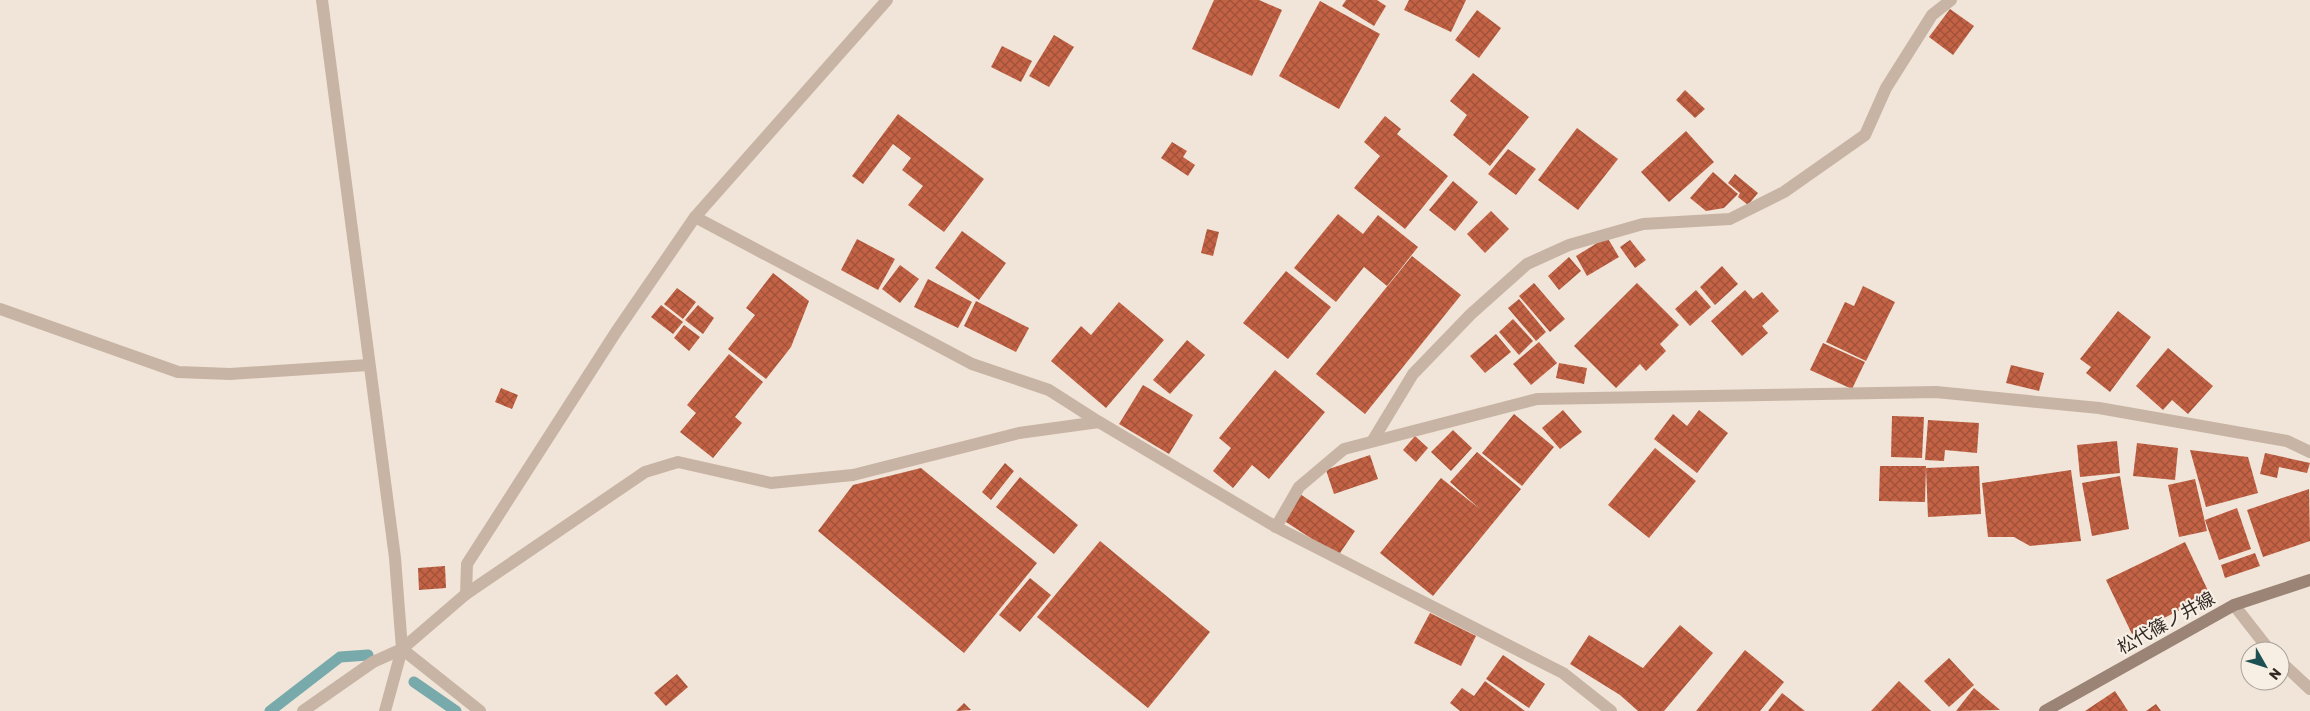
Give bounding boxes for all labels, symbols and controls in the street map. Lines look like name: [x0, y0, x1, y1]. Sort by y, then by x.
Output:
street label: 松代篠ノ井線: [2113, 587, 2219, 659]
north arrow: [2240, 641, 2290, 691]
text: N: [2265, 665, 2284, 683]

